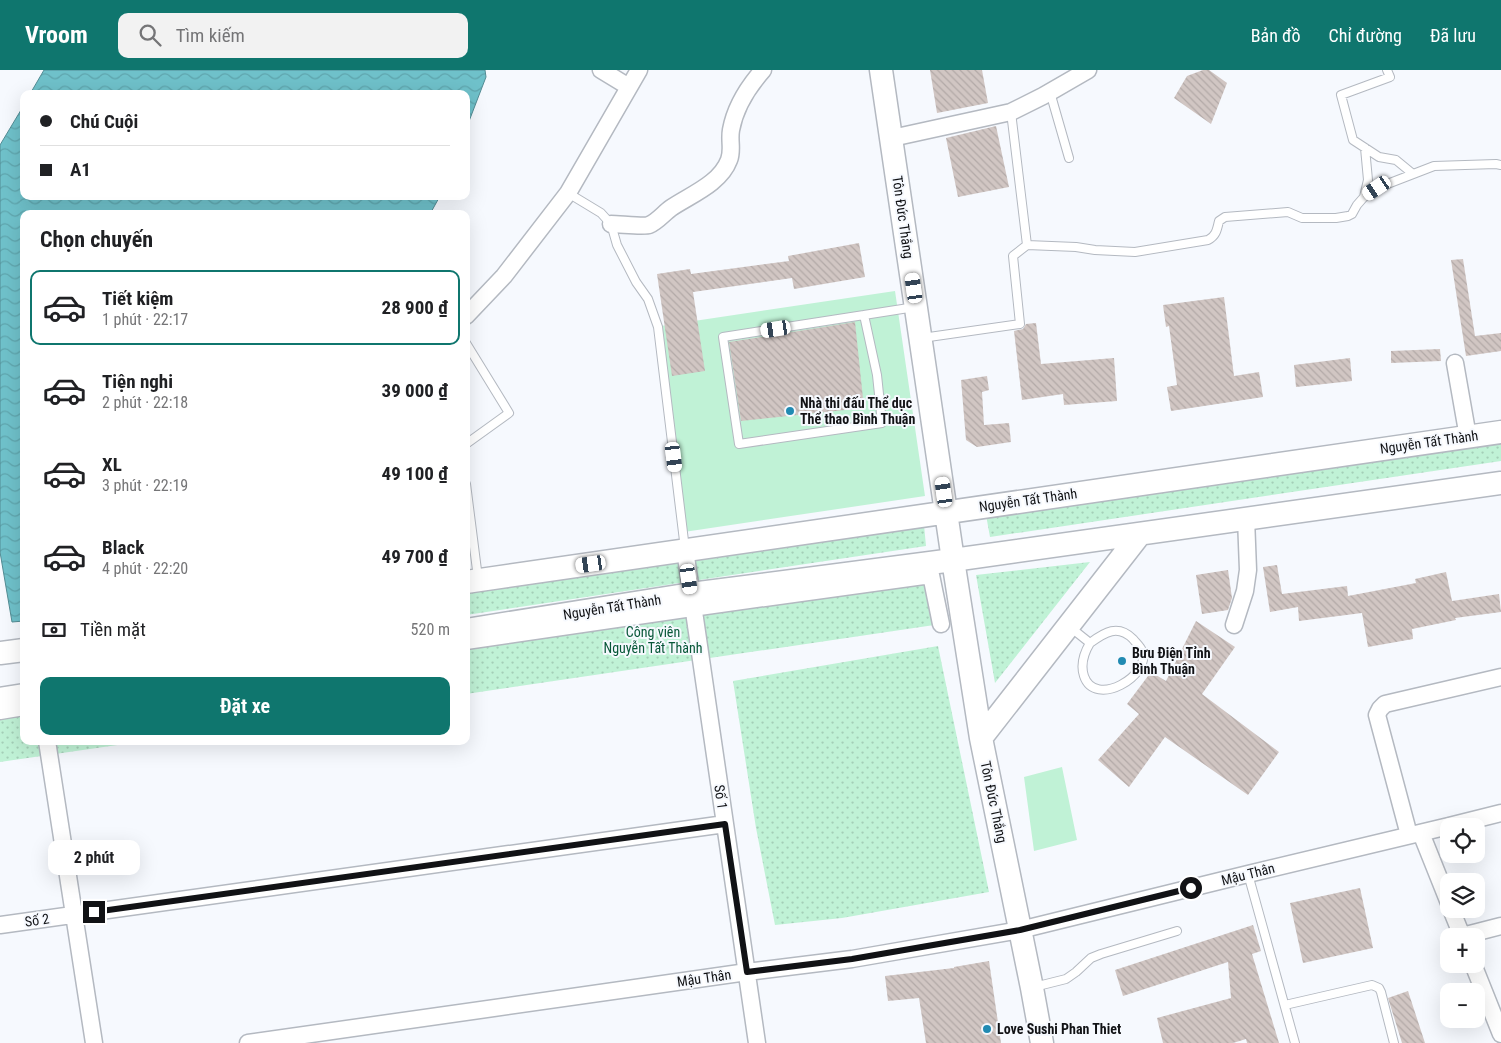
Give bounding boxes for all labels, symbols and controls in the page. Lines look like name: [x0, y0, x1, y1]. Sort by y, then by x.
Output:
search box: [118, 13, 468, 58]
text: Vroom: [25, 21, 88, 49]
icon: search: [136, 21, 164, 49]
text: Tìm kiếm: [176, 24, 245, 47]
text: Bản đồ: [1251, 25, 1301, 46]
text: Chỉ đường: [1329, 25, 1402, 46]
text: Đã lưu: [1430, 25, 1476, 46]
text: Chú Cuội: [70, 110, 138, 133]
text: A1: [70, 158, 91, 181]
car: [1360, 173, 1393, 203]
street label: Tôn Đức Thắng: [889, 175, 917, 259]
text: Chọn chuyến: [40, 227, 153, 252]
car: [904, 272, 923, 304]
icon: car: [42, 285, 87, 330]
text: Tiết kiệm: [102, 287, 173, 310]
text: 28 900 ₫: [382, 296, 448, 319]
text: 1 phút · 22:17: [102, 310, 188, 329]
car: [760, 319, 791, 339]
icon: car: [42, 368, 87, 413]
text: Tiện nghi: [102, 370, 173, 393]
text: 39 000 ₫: [382, 379, 448, 402]
text: 2 phút · 22:18: [102, 393, 188, 412]
place label: Nhà thi đấu Thể dục Thể thao Bình Thuận: [800, 395, 915, 427]
marker: Nhà thi đấu Thể dục Thể thao Bình Thuận: [784, 405, 796, 417]
street label: Nguyễn Tất Thành: [1379, 427, 1479, 457]
car: [664, 441, 683, 473]
icon: car: [42, 451, 87, 496]
text: XL: [102, 453, 122, 476]
text: 49 100 ₫: [382, 462, 448, 485]
text: 3 phút · 22:19: [102, 476, 188, 495]
car: [934, 476, 953, 508]
street label: Nguyễn Tất Thành: [978, 485, 1078, 515]
icon: car: [42, 534, 87, 579]
text: Black: [102, 536, 144, 559]
text: 49 700 ₫: [382, 545, 448, 568]
car: [575, 554, 606, 574]
text: 4 phút · 22:20: [102, 559, 188, 578]
car: [679, 563, 698, 595]
street label: Nguyễn Tất Thành: [562, 591, 662, 623]
icon: cash: [40, 616, 68, 644]
text: Tiền mặt: [80, 618, 146, 641]
text: 520 m: [411, 620, 450, 639]
park label: Công viên Nguyễn Tất Thành: [604, 624, 702, 656]
place label: Bưu Điện Tỉnh Bình Thuận: [1132, 645, 1211, 677]
marker: Bưu Điện Tỉnh Bình Thuận: [1116, 655, 1128, 667]
button: Đặt xe: [40, 677, 450, 735]
street label: Tôn Đức Thắng: [978, 760, 1010, 844]
street label: Số 1: [711, 784, 731, 810]
map controls: [1440, 818, 1485, 1028]
button: locate: [1440, 818, 1485, 863]
callout: 2 phút: [48, 840, 140, 874]
text: 2 phút: [74, 848, 114, 867]
street label: Mậu Thân: [1220, 860, 1276, 888]
button: layers: [1440, 873, 1485, 918]
route start: [1180, 877, 1202, 899]
route end: [83, 901, 105, 923]
street label: Số 2: [24, 910, 50, 930]
button: +: [1440, 928, 1485, 973]
street label: Mậu Thân: [676, 966, 732, 990]
button: −: [1440, 983, 1485, 1028]
place label: Love Sushi Phan Thiet: [997, 1021, 1121, 1037]
marker: Love Sushi Phan Thiet: [981, 1023, 993, 1035]

